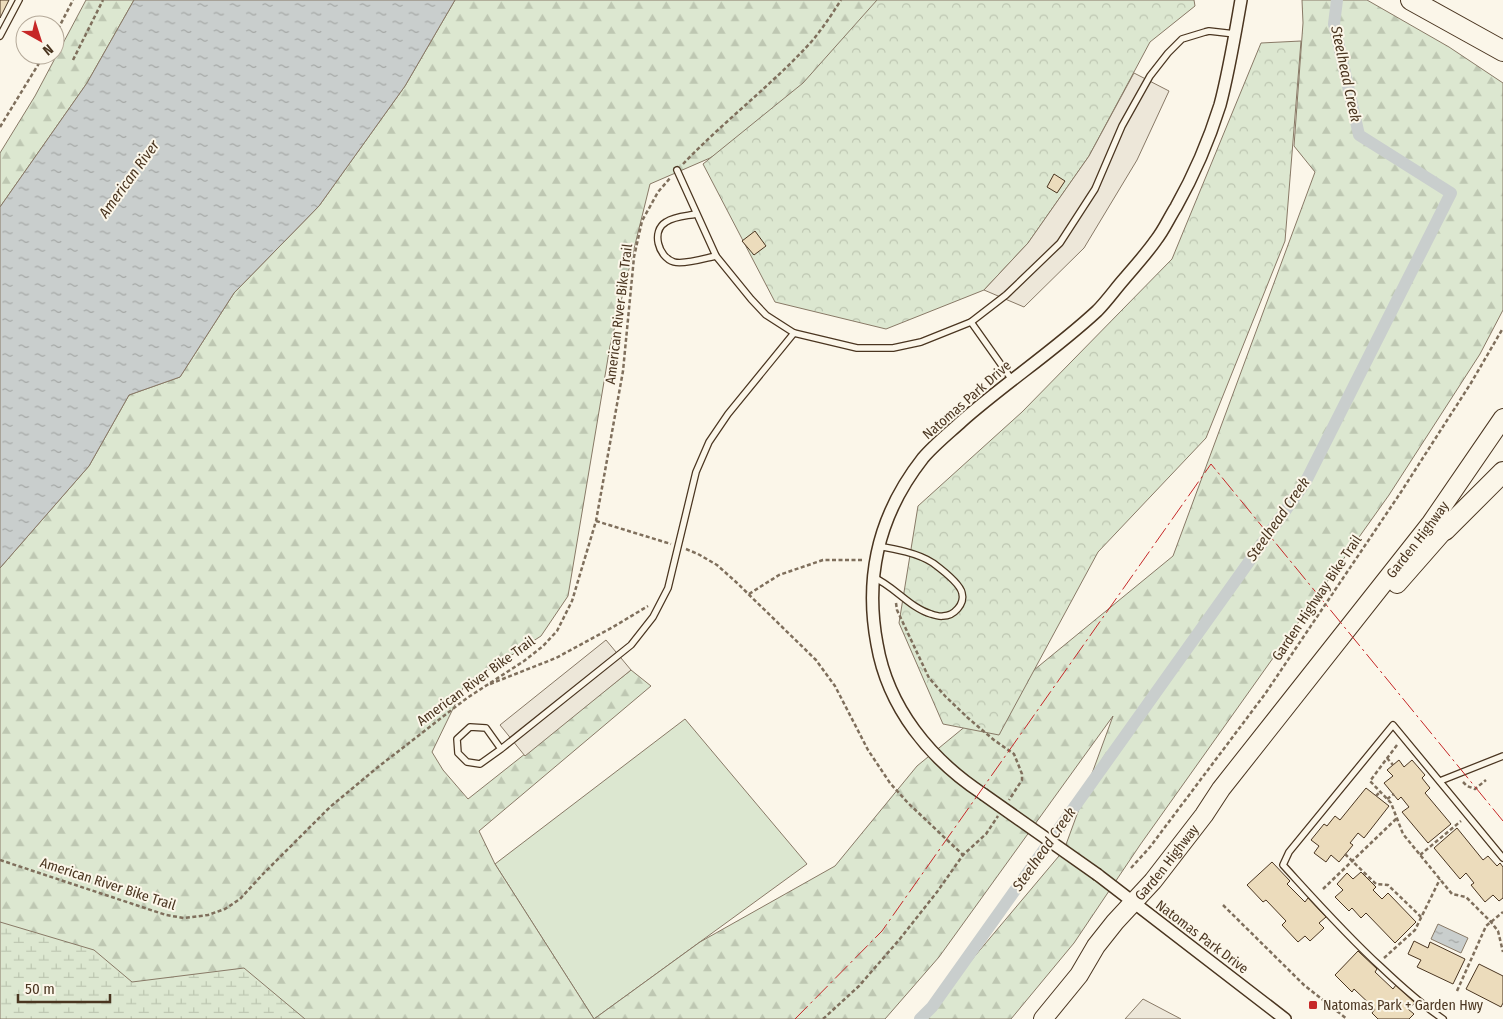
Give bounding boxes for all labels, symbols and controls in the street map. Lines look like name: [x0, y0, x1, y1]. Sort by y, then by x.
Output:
north arrow: [15, 15, 65, 65]
water label: Steelhead Creek: [1327, 23, 1365, 124]
text: N: [39, 40, 56, 59]
water label: American River: [94, 136, 164, 222]
street label: American River Bike Trail: [602, 242, 636, 385]
street label: Natomas Park Drive: [919, 357, 1015, 443]
water label: Steelhead Creek: [1242, 473, 1314, 565]
street label: Garden Highway: [1382, 497, 1452, 581]
street label: Garden Highway Bike Trail: [1269, 532, 1366, 664]
street label: American River Bike Trail: [414, 632, 539, 730]
water label: Steelhead Creek: [1008, 803, 1080, 895]
street label: Garden Highway: [1131, 820, 1203, 904]
street label: American River Bike Trail: [38, 854, 178, 914]
street label: Natomas Park Drive: [1152, 897, 1252, 977]
scale bar: [18, 972, 110, 1004]
text: 50 m: [25, 980, 55, 998]
place label: Natomas Park + Garden Hwy: [1323, 997, 1484, 1014]
marker: Natomas Park + Garden Hwy: [1307, 999, 1319, 1011]

